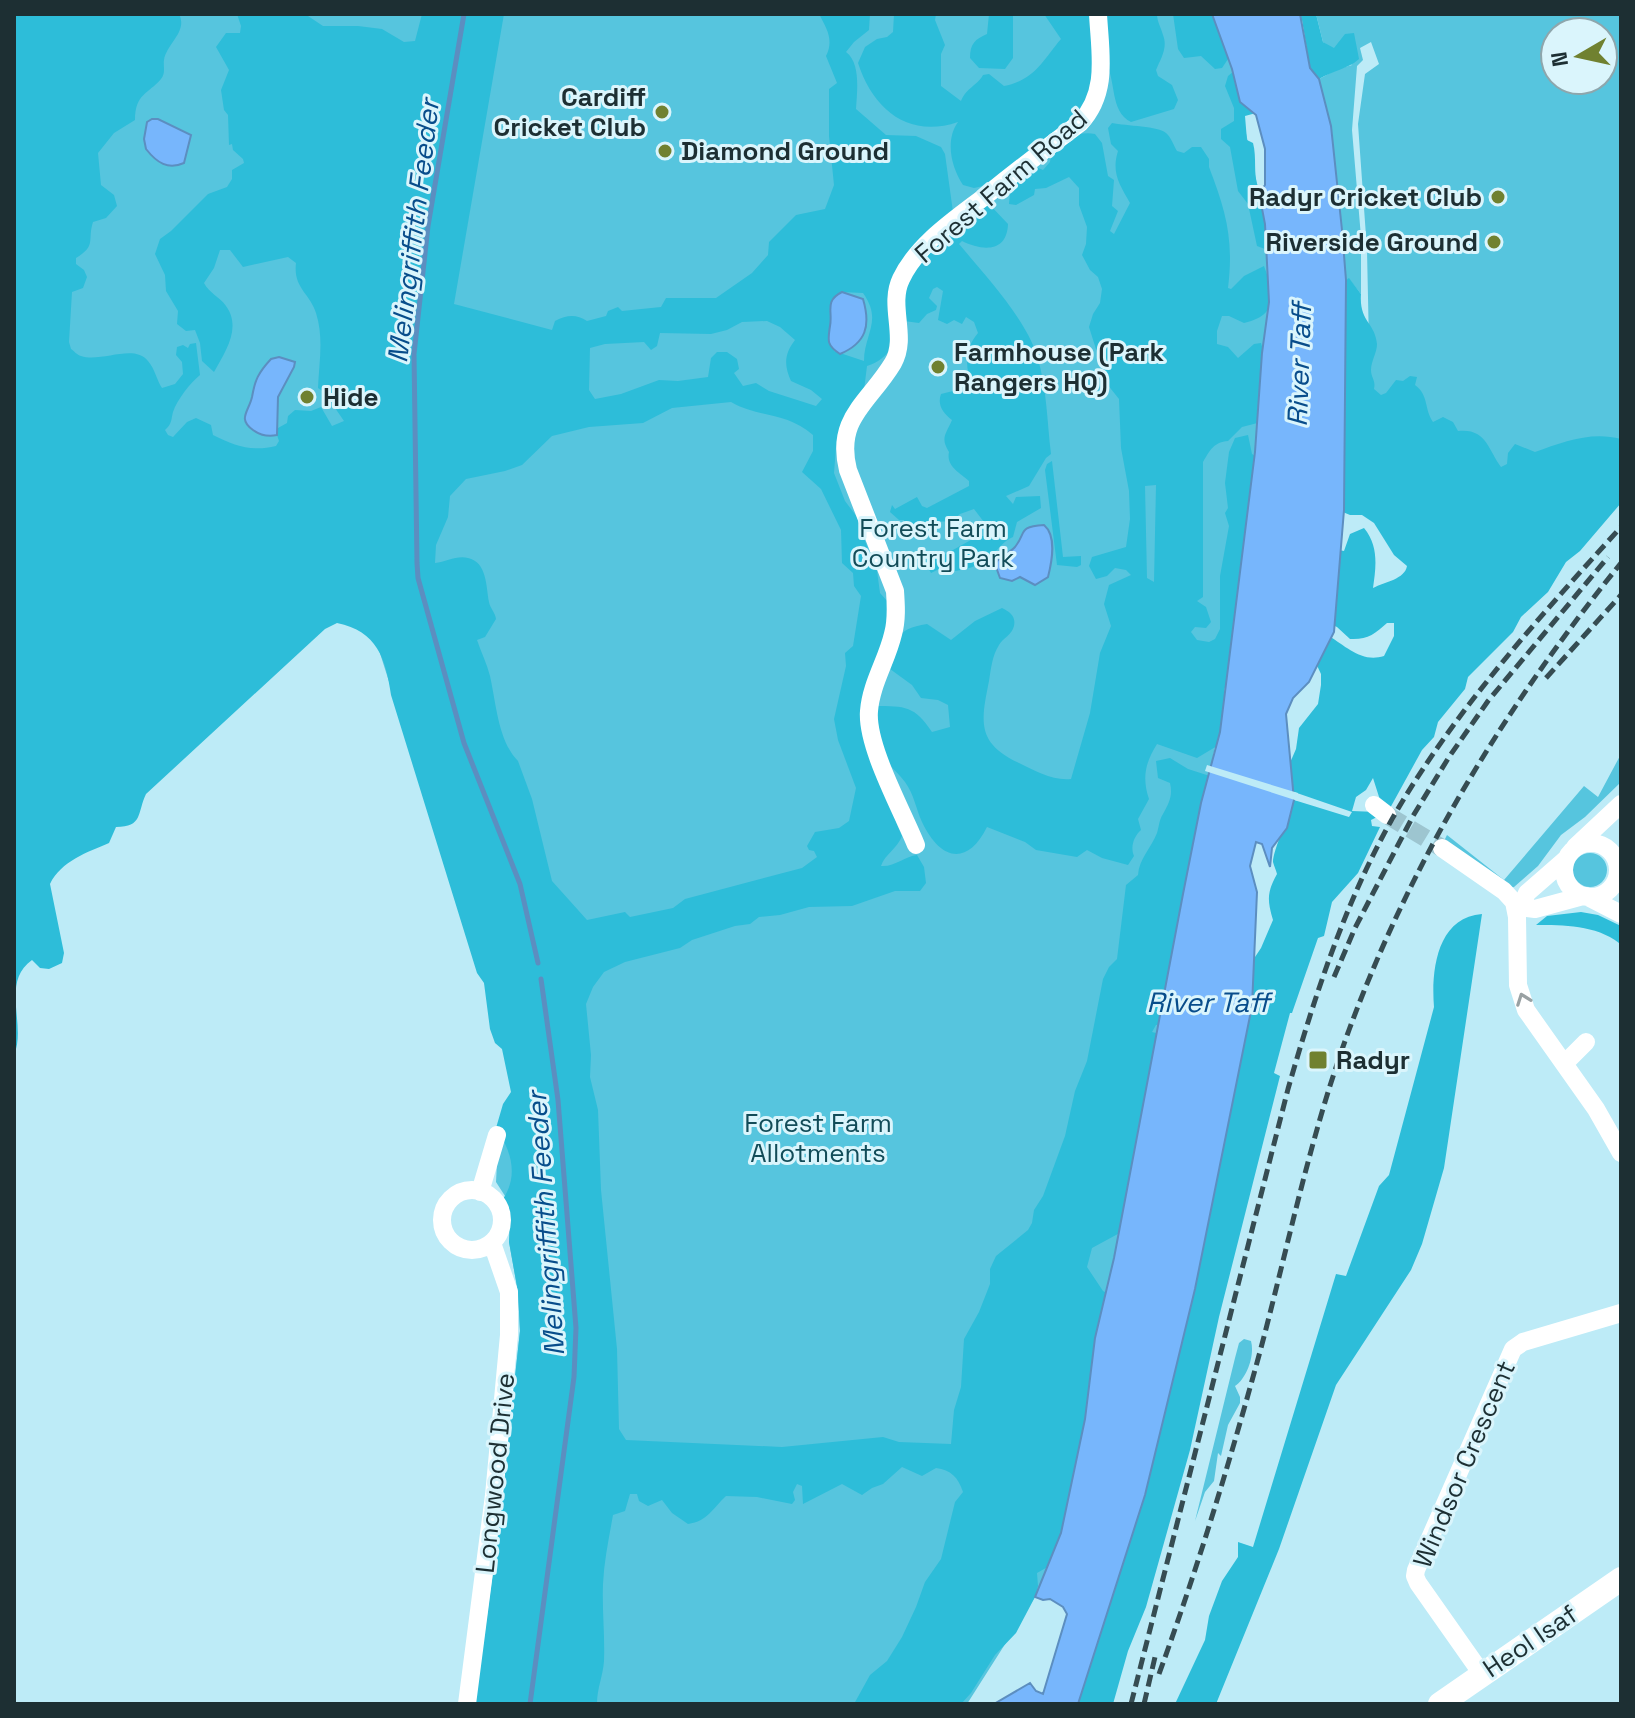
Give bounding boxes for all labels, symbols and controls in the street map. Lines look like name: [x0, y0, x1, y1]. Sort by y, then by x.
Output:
north arrow: [1539, 16, 1619, 96]
text: N: [1544, 50, 1574, 69]
place label: Cardiff Cricket Club: [494, 80, 646, 144]
water label: Melingriffith Feeder: [379, 94, 447, 365]
street label: Forest Farm Road: [908, 102, 1094, 270]
marker: Cardiff Cricket Club: [653, 103, 671, 121]
place label: Diamond Ground: [681, 134, 889, 168]
marker: Diamond Ground: [656, 142, 674, 160]
place label: Radyr Cricket Club: [1249, 180, 1482, 214]
marker: Radyr Cricket Club: [1489, 188, 1507, 206]
place label: Riverside Ground: [1265, 225, 1478, 259]
marker: Riverside Ground: [1485, 233, 1503, 251]
water label: River Taff: [1279, 299, 1319, 427]
place label: Farmhouse (Park Rangers HQ): [954, 335, 1164, 399]
marker: Farmhouse (Park Rangers HQ): [929, 358, 947, 376]
place label: Hide: [323, 380, 379, 414]
marker: Hide: [298, 388, 316, 406]
park label: Forest Farm Country Park: [852, 511, 1014, 575]
water label: River Taff: [1146, 984, 1273, 1020]
one-way arrow: [1516, 993, 1533, 1007]
place label: Radyr: [1336, 1043, 1410, 1077]
marker: Radyr: [1307, 1049, 1329, 1071]
water label: Melingriffith Feeder: [518, 1087, 572, 1358]
park label: Forest Farm Allotments: [744, 1106, 892, 1170]
street label: Windsor Crescent: [1405, 1355, 1523, 1573]
street label: Longwood Drive: [468, 1371, 522, 1575]
street label: Heol Isaf: [1476, 1597, 1584, 1685]

